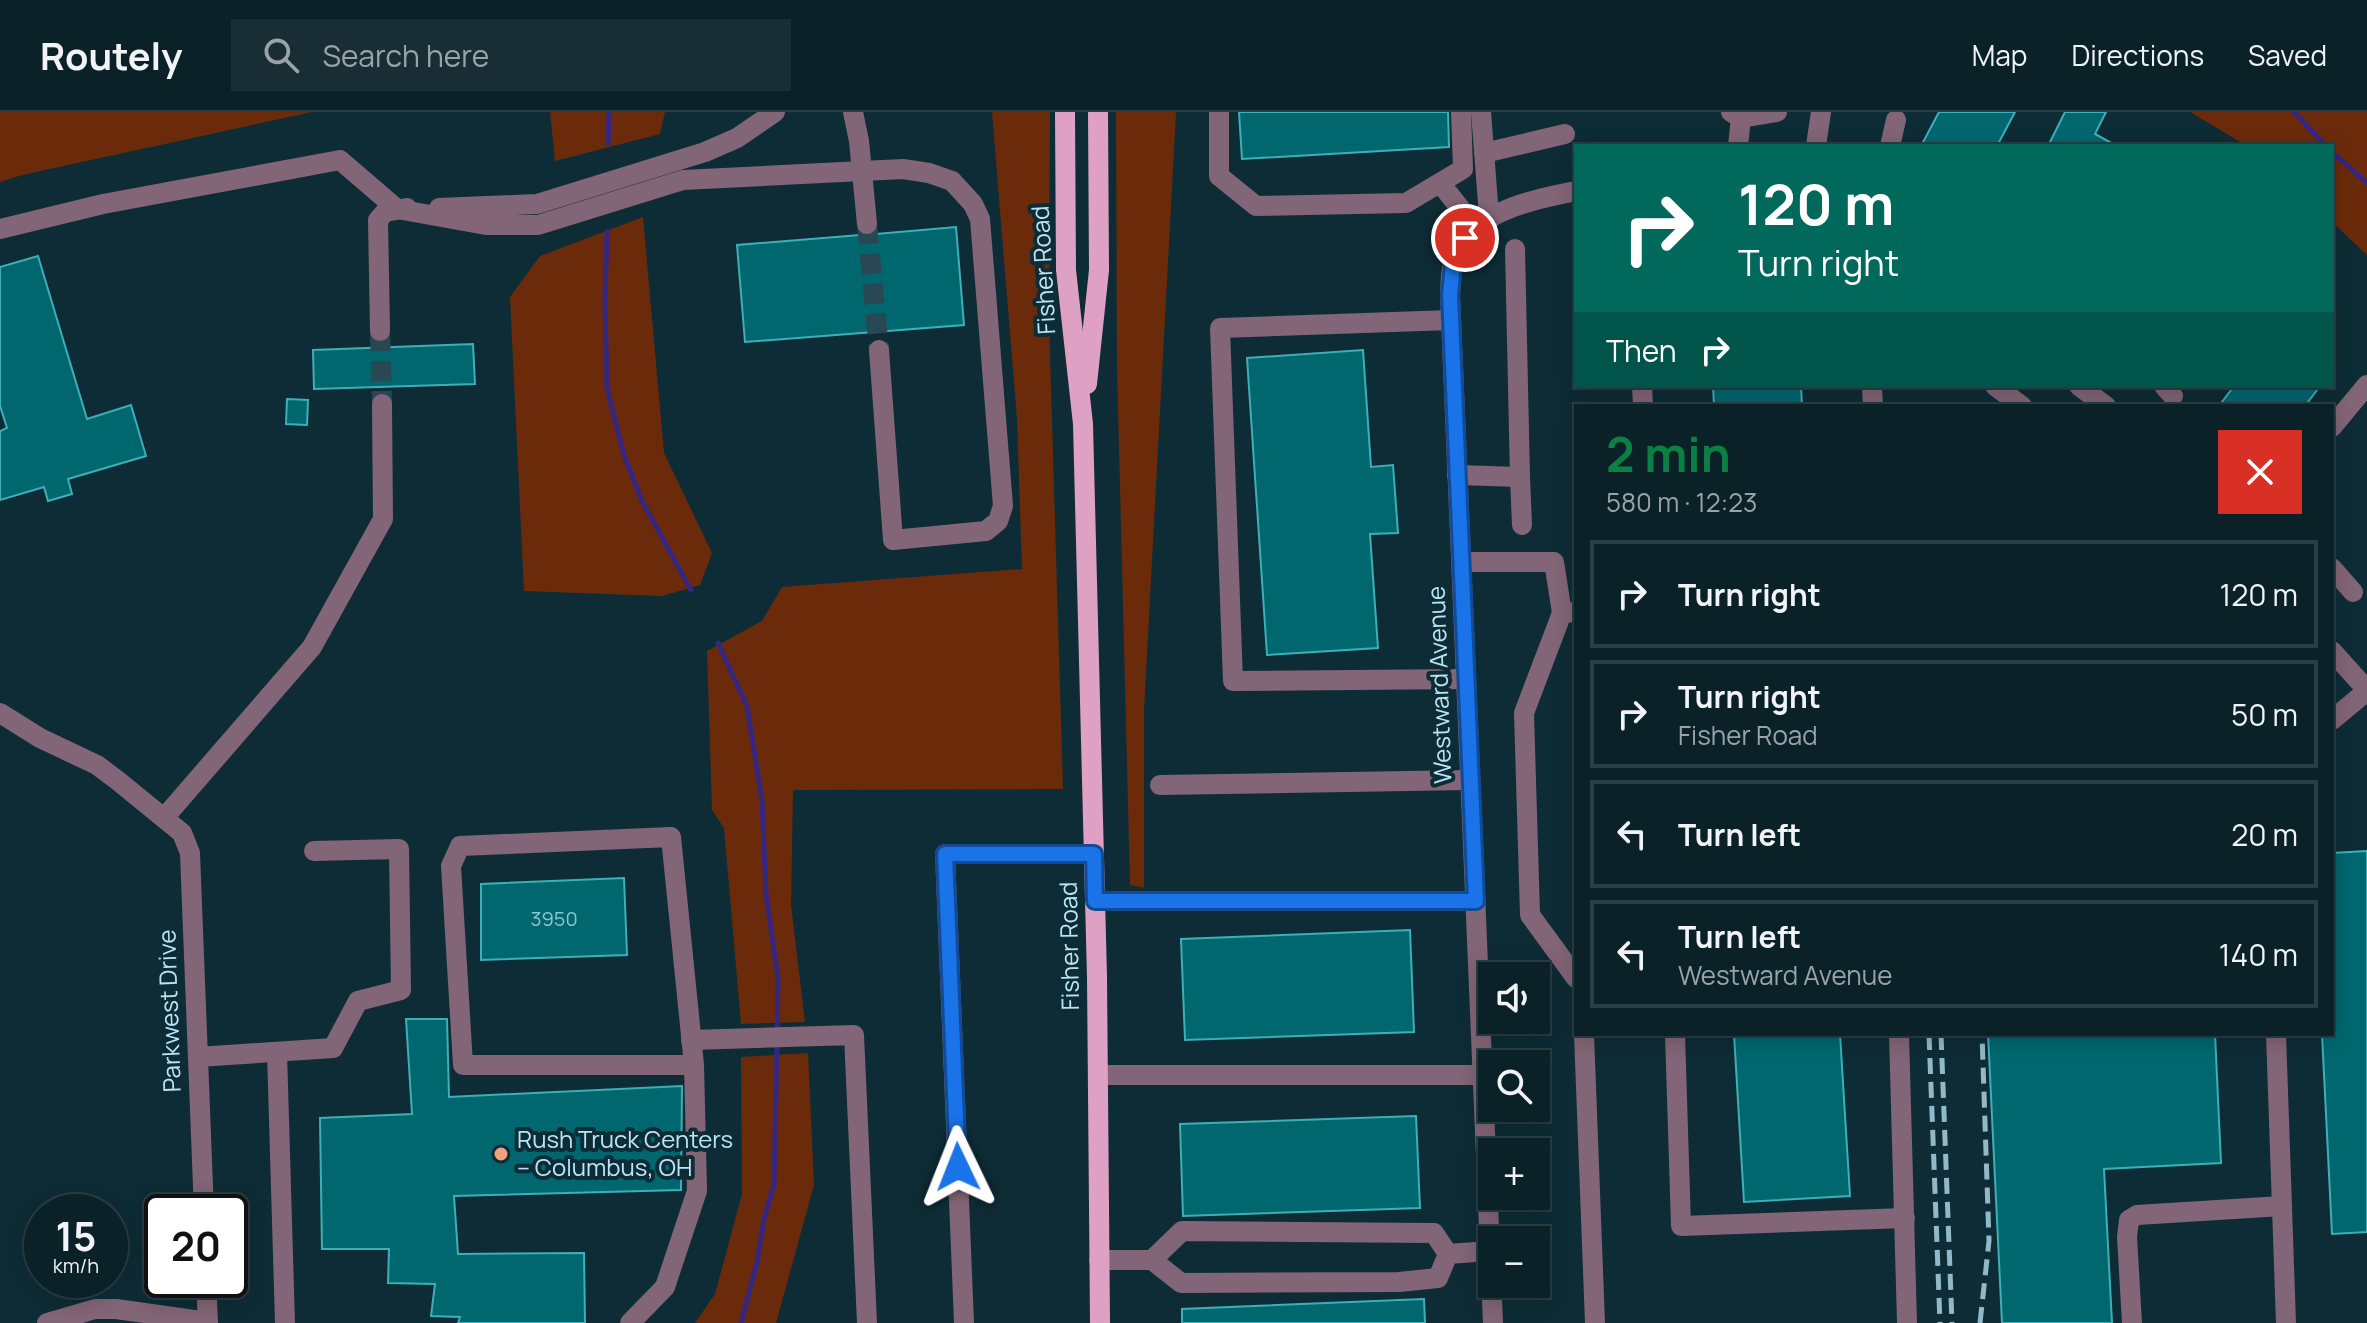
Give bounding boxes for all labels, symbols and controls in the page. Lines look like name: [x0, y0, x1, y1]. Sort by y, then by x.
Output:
search box: [231, 19, 791, 91]
text: Routely: [40, 29, 183, 81]
icon: search: [259, 33, 303, 77]
text: Search here: [323, 35, 489, 76]
text: Map: [1972, 36, 2027, 74]
text: Directions: [2071, 36, 2204, 74]
text: Saved: [2248, 36, 2327, 74]
text: 120 m: [1738, 165, 1894, 242]
icon: right: [1606, 176, 1710, 280]
pin: [1431, 204, 1499, 272]
street label: Fisher Road: [1023, 205, 1062, 335]
icon: arrive: [1443, 216, 1487, 260]
text: Turn right: [1738, 238, 1899, 287]
icon: right: [1693, 328, 1737, 372]
text: Then: [1606, 330, 1677, 371]
text: 2 min: [1606, 421, 1731, 486]
button: close: [2218, 430, 2302, 514]
text: 580 m · 12:23: [1606, 484, 1757, 520]
icon: right: [1610, 572, 1654, 616]
text: Turn right: [1678, 574, 1821, 615]
text: 120 m: [2219, 574, 2298, 615]
street label: Westward Avenue: [1419, 586, 1458, 785]
text: Turn right: [1678, 676, 1821, 717]
icon: right: [1610, 692, 1654, 736]
text: 50 m: [2231, 694, 2298, 735]
text: Fisher Road: [1678, 717, 1818, 753]
icon: left: [1610, 812, 1654, 856]
text: Turn left: [1678, 814, 1801, 855]
text: 20 m: [2231, 814, 2298, 855]
street label: Fisher Road: [1051, 881, 1086, 1011]
house number: 3950: [530, 905, 578, 932]
text: Turn left: [1678, 916, 1801, 957]
street label: Parkwest Drive: [149, 929, 188, 1093]
icon: left: [1610, 932, 1654, 976]
text: 140 m: [2219, 934, 2298, 975]
text: Westward Avenue: [1678, 957, 1892, 993]
map controls: [1478, 962, 1550, 1298]
button: sound: [1478, 962, 1550, 1034]
button: search: [1478, 1050, 1550, 1122]
place label: Rush Truck Centers – Columbus, OH: [517, 1122, 733, 1183]
position arrow: [916, 1125, 1000, 1209]
button: +: [1478, 1138, 1550, 1210]
marker: Rush Truck Centers – Columbus, OH: [492, 1145, 510, 1163]
speed limit sign: 20: [144, 1194, 248, 1298]
text: 15: [56, 1208, 96, 1263]
button: −: [1478, 1226, 1550, 1298]
text: km/h: [53, 1252, 99, 1279]

